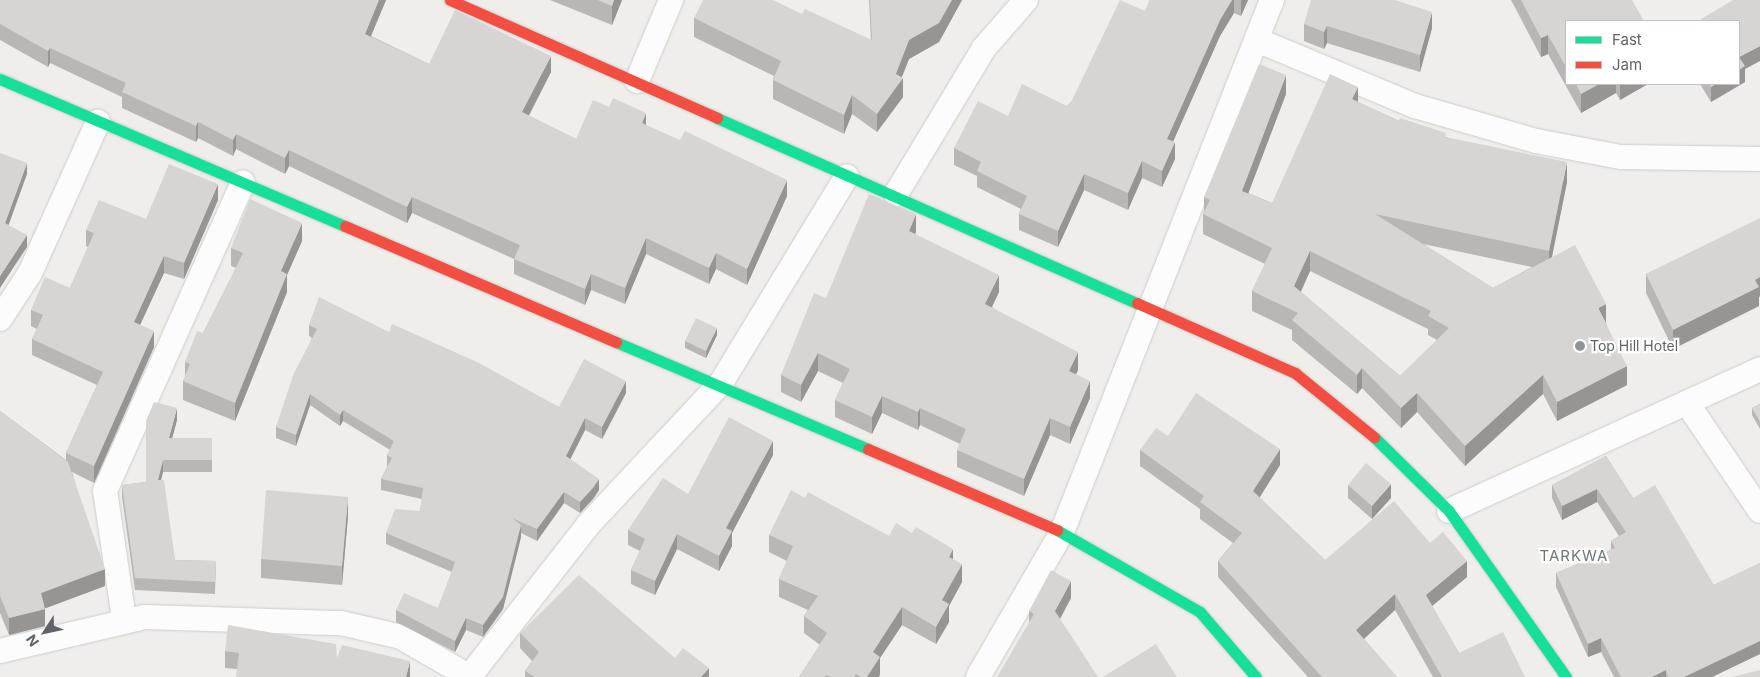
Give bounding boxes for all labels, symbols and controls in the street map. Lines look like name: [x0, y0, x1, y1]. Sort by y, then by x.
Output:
legend: [1565, 20, 1740, 85]
text: Fast: [1612, 30, 1642, 49]
text: Jam: [1612, 55, 1642, 74]
place label: Top Hill Hotel: [1590, 338, 1678, 354]
marker: Top Hill Hotel: [1574, 340, 1586, 352]
district label: TARKWA: [1539, 547, 1609, 565]
north arrow: [20, 607, 70, 657]
text: N: [22, 632, 42, 650]

